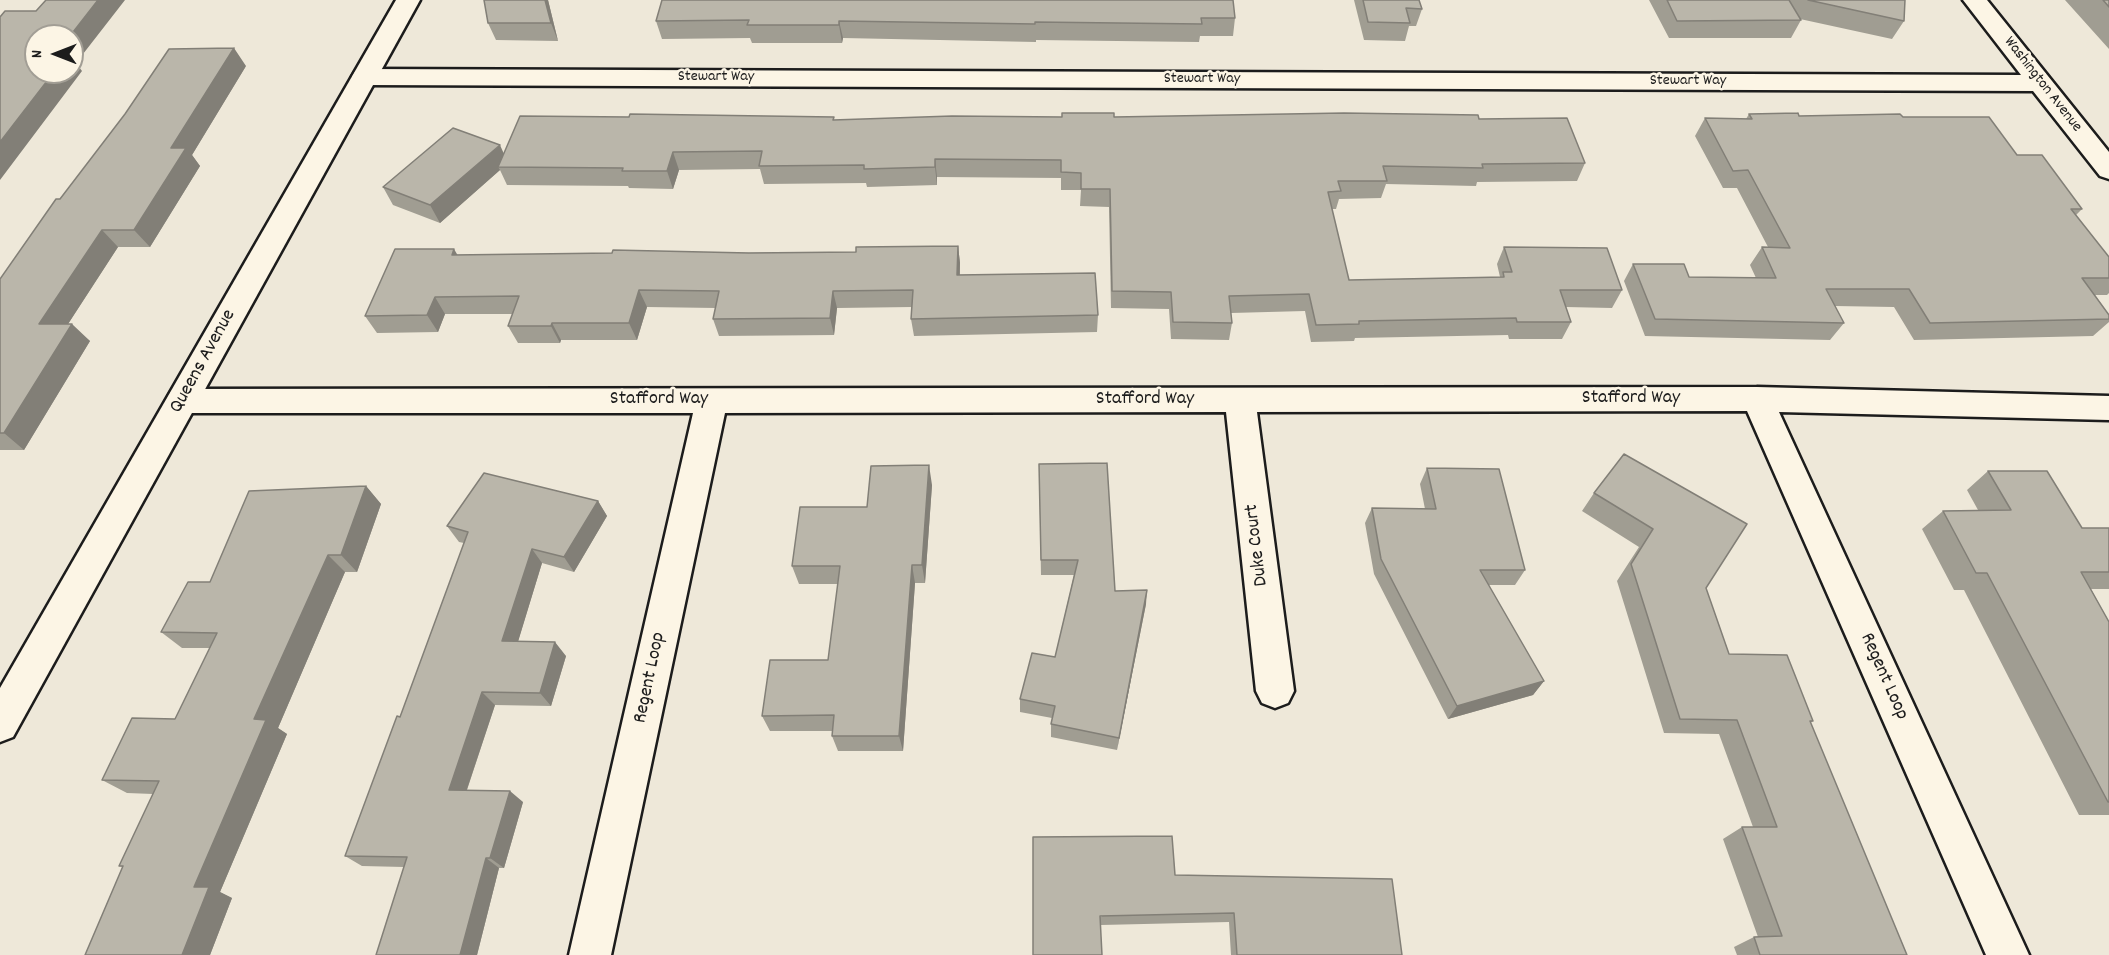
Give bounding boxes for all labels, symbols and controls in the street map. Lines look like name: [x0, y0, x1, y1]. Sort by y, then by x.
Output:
north arrow: [24, 24, 84, 84]
street label: Washington Avenue: [1999, 33, 2085, 137]
text: N: [26, 50, 49, 58]
street label: Stewart Way: [678, 68, 754, 88]
street label: Stewart Way: [1164, 70, 1240, 90]
street label: Stewart Way: [1650, 72, 1726, 92]
street label: Queens Avenue: [166, 306, 242, 418]
street label: Stafford Way: [1582, 387, 1680, 411]
street label: Stafford Way: [610, 388, 708, 412]
street label: Stafford Way: [1096, 388, 1194, 412]
street label: Duke Court: [1241, 502, 1275, 588]
street label: Regent Loop: [630, 630, 672, 726]
street label: Regent Loop: [1853, 630, 1913, 724]

